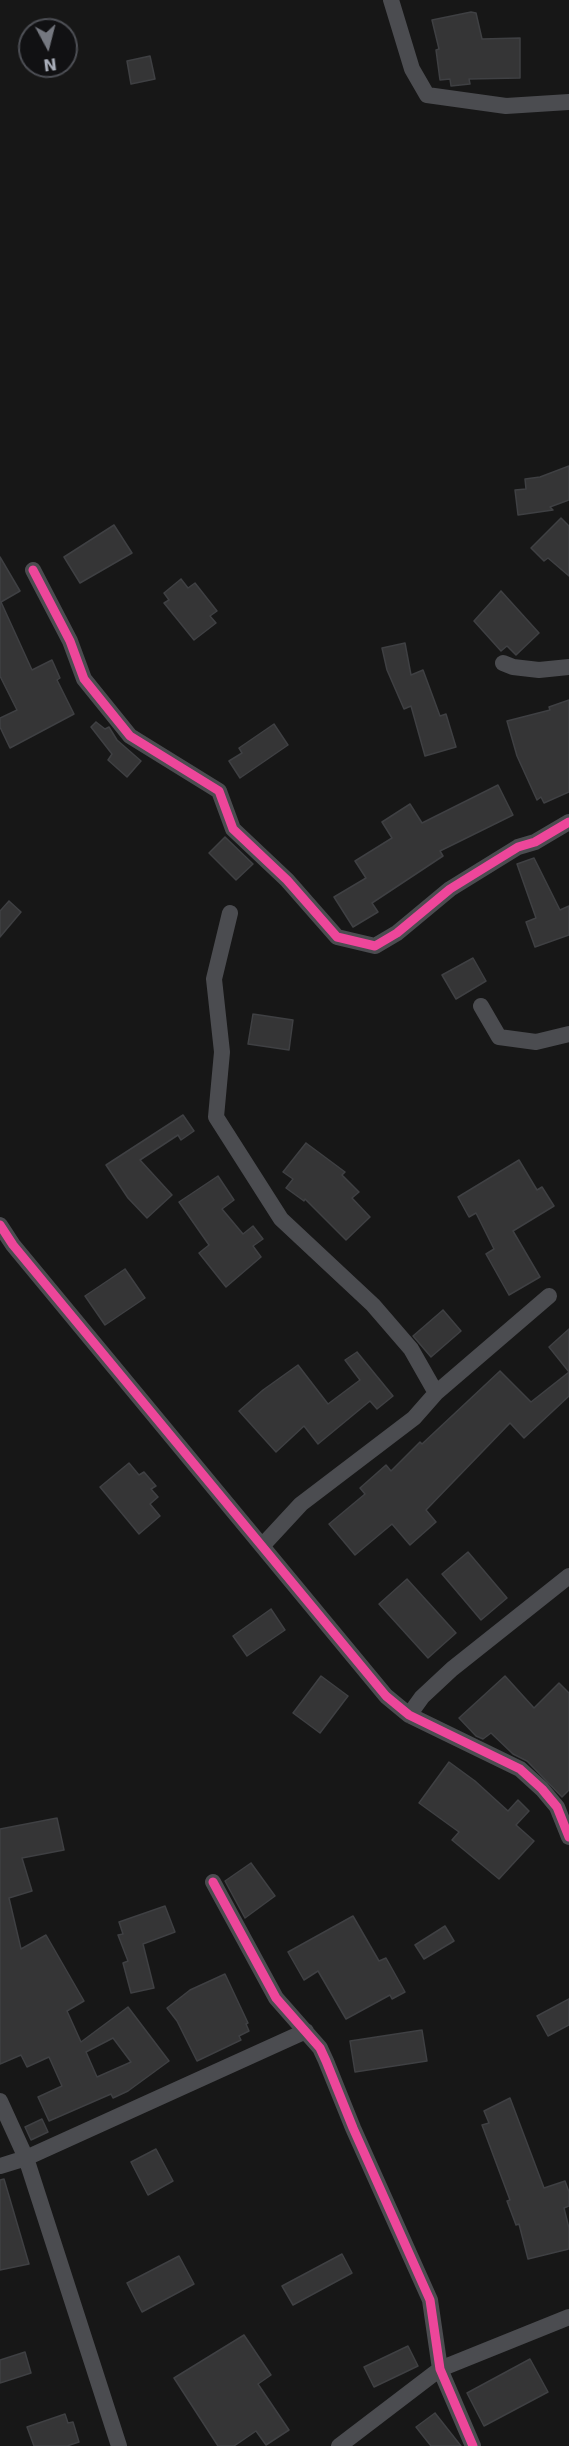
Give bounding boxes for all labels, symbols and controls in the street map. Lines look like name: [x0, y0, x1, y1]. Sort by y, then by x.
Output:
north arrow: [18, 18, 78, 78]
text: N: [42, 54, 58, 75]

